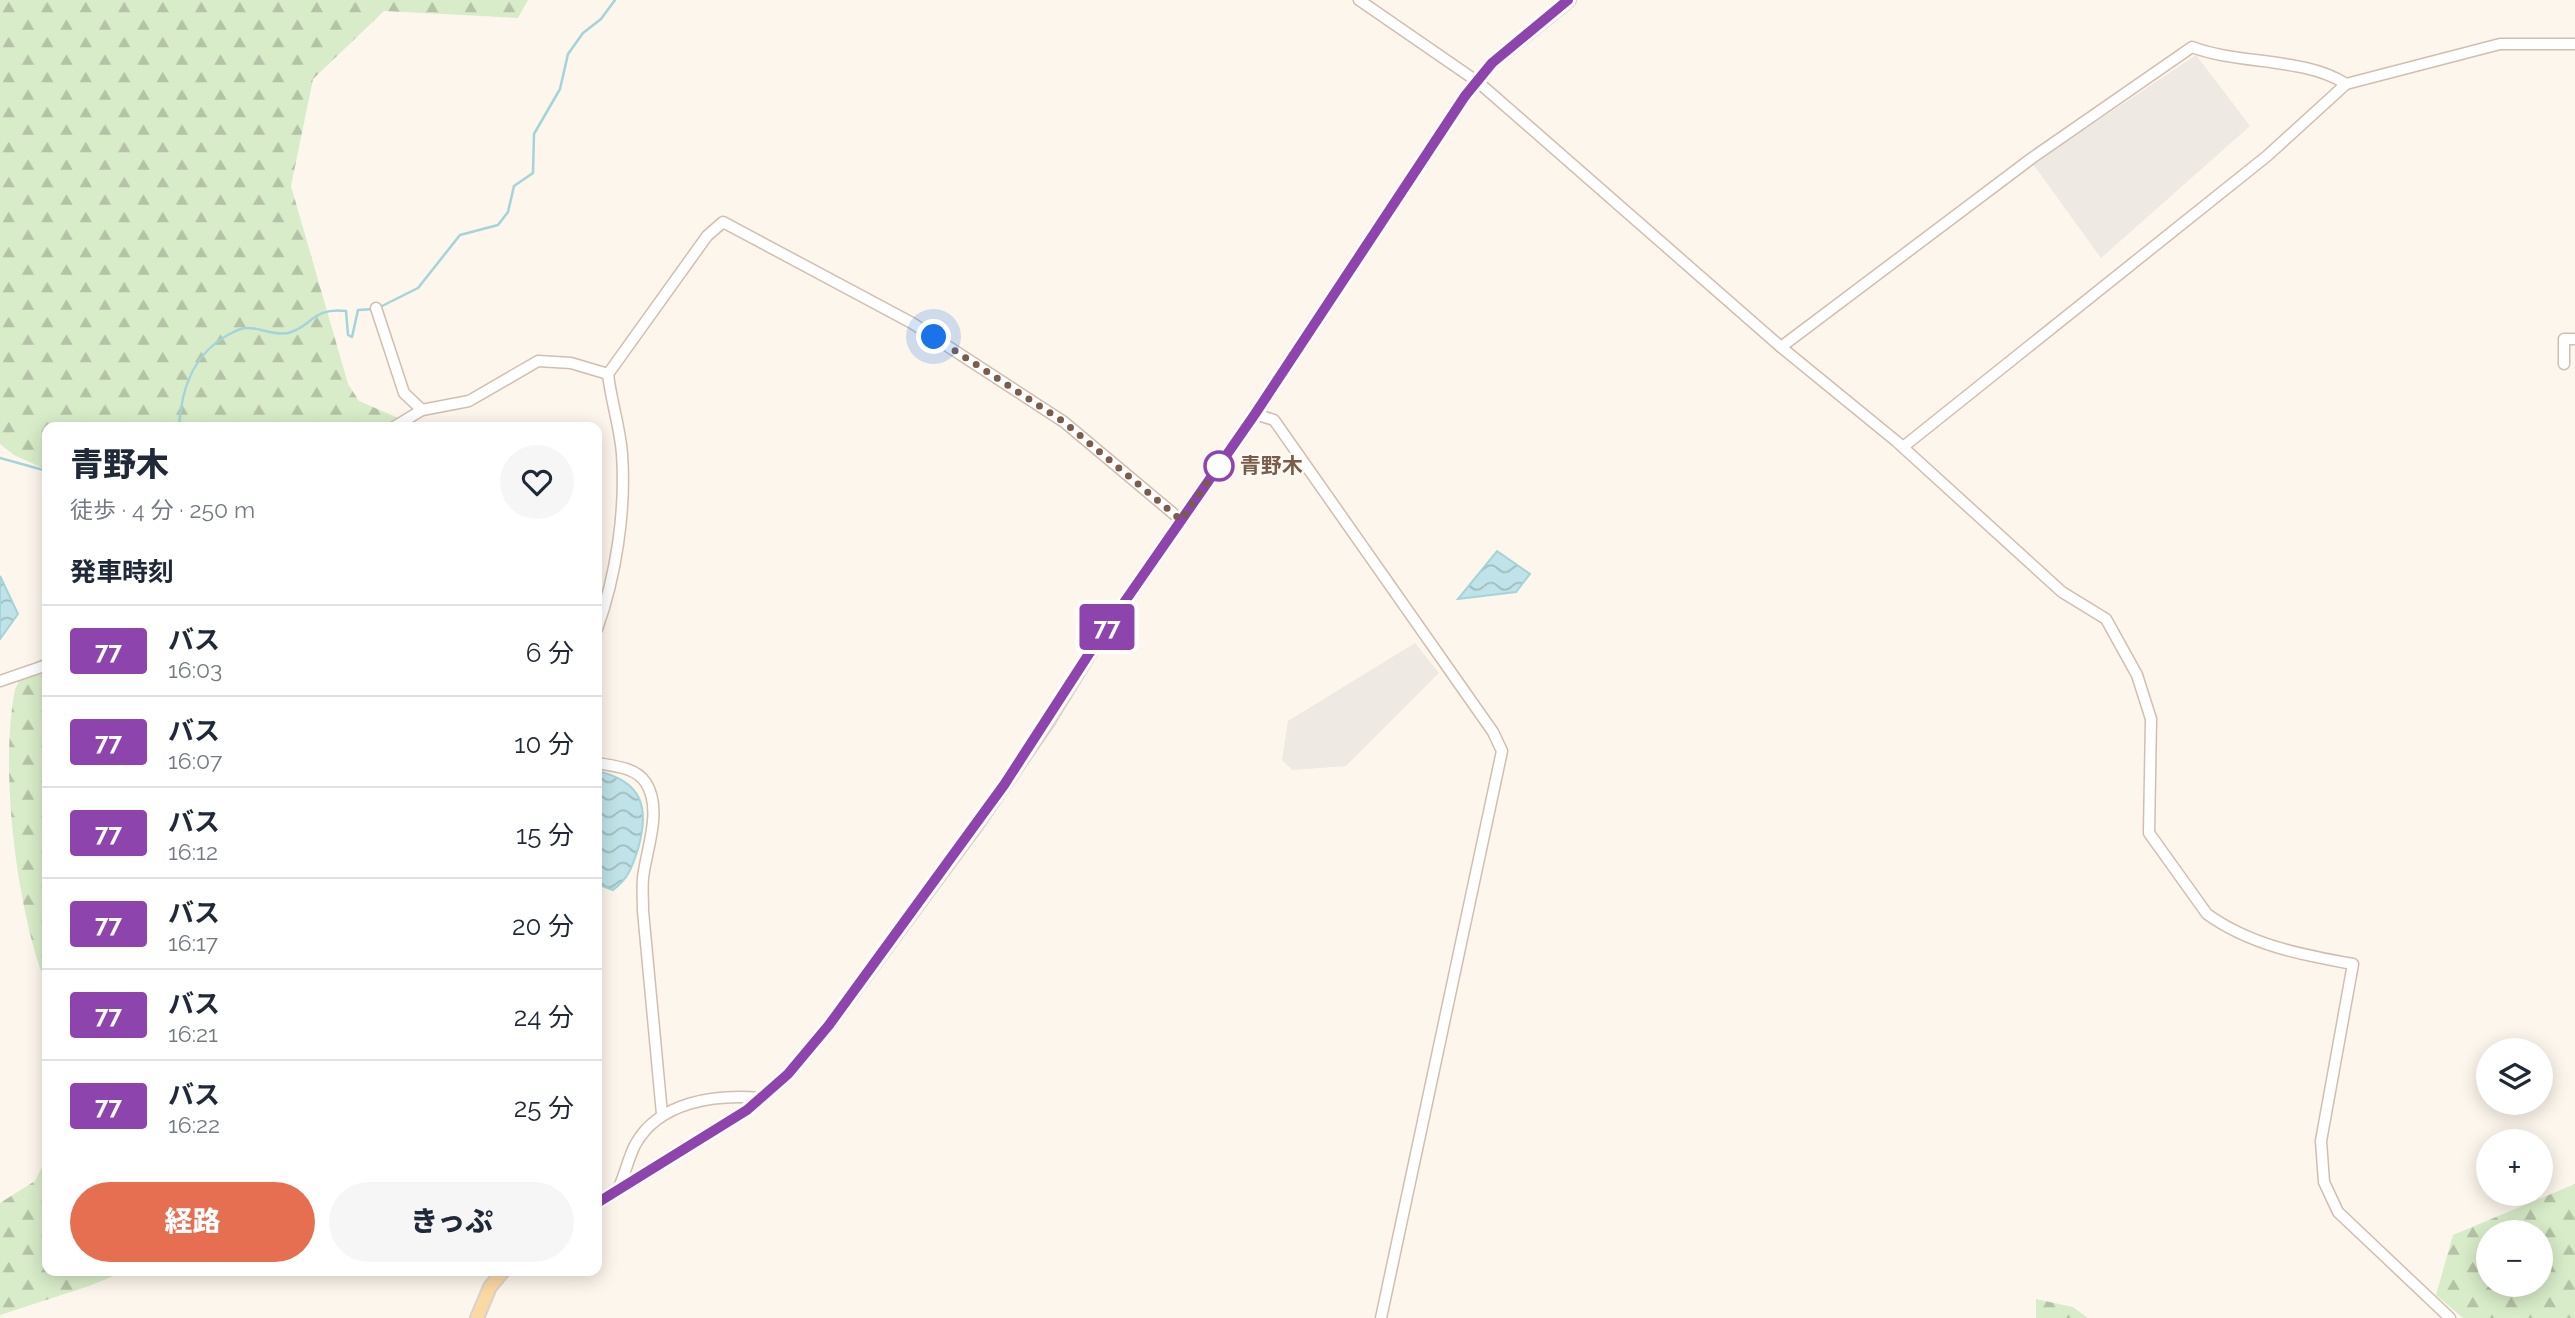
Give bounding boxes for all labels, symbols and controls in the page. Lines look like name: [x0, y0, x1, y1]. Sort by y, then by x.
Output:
your location: [916, 319, 951, 354]
text: 青野木: [70, 445, 169, 484]
button: heart: [500, 445, 574, 519]
marker: 青野木: [1204, 451, 1234, 481]
place label: 青野木: [1240, 453, 1303, 478]
text: 徒歩 · 4 分 · 250 m: [70, 496, 255, 523]
text: 発車時刻: [70, 557, 174, 587]
line badge: 77: [1076, 604, 1138, 650]
text: 77: [1093, 612, 1121, 641]
text: バス: [168, 625, 220, 655]
text: 77: [95, 636, 122, 665]
text: 6 分: [526, 638, 574, 668]
text: 16:03: [168, 656, 222, 683]
text: バス: [168, 716, 220, 746]
text: 77: [95, 727, 122, 756]
text: 10 分: [514, 729, 574, 759]
text: 16:07: [168, 747, 222, 774]
text: バス: [168, 807, 220, 837]
text: 77: [95, 818, 122, 847]
text: 15 分: [516, 820, 574, 850]
text: 16:12: [168, 838, 218, 865]
text: バス: [168, 898, 220, 928]
text: 77: [95, 909, 122, 938]
text: 20 分: [512, 911, 574, 941]
text: 16:17: [168, 929, 218, 956]
text: バス: [168, 989, 220, 1019]
text: 77: [95, 1000, 122, 1029]
text: 24 分: [514, 1002, 574, 1032]
text: 16:21: [168, 1020, 218, 1047]
map controls: [2476, 1038, 2553, 1297]
button: layers: [2476, 1038, 2553, 1115]
text: バス: [168, 1080, 220, 1110]
text: 77: [95, 1091, 122, 1120]
text: 25 分: [514, 1093, 574, 1123]
text: 16:22: [168, 1111, 220, 1138]
button: +: [2476, 1129, 2553, 1206]
button: 経路: [70, 1182, 315, 1262]
button: きっぷ: [329, 1182, 574, 1262]
button: −: [2476, 1220, 2553, 1297]

